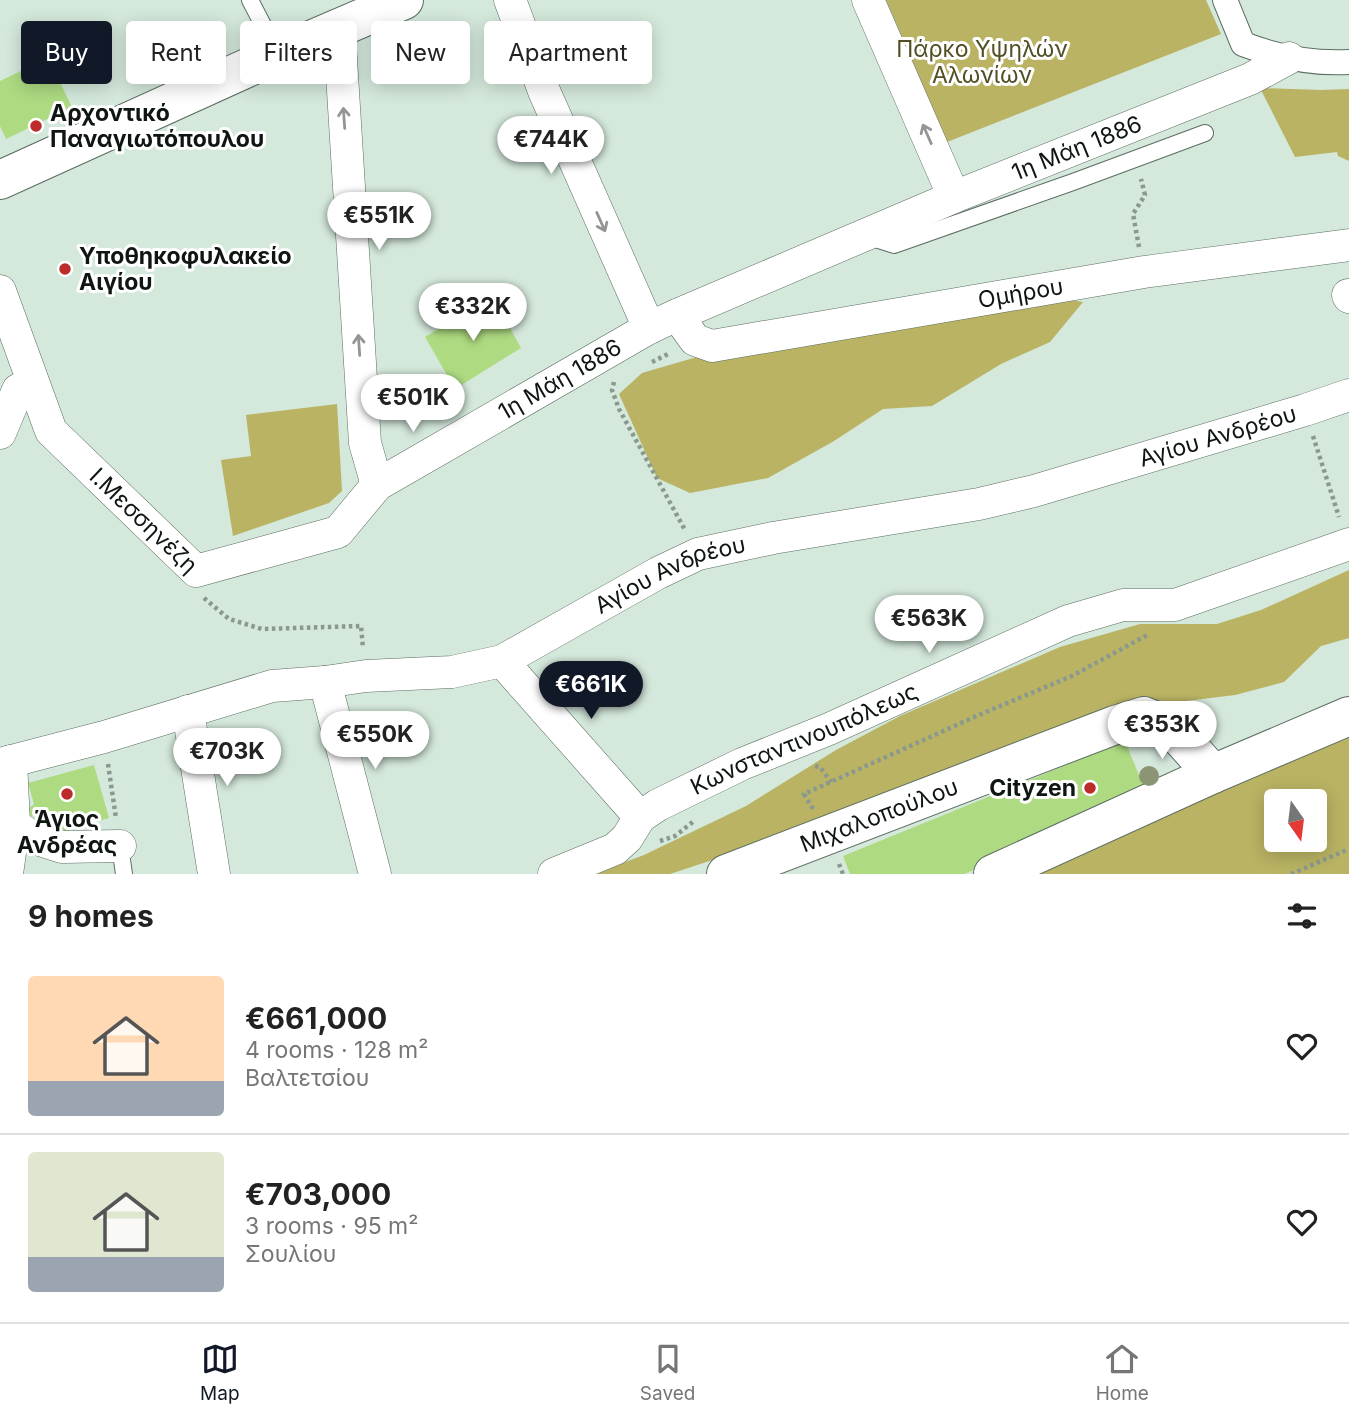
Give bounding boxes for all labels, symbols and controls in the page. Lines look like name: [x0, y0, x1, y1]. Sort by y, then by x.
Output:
chip: Buy: [21, 21, 112, 84]
chip: Rent: [126, 21, 226, 84]
chip: Filters: [240, 21, 357, 84]
chip: New: [371, 21, 470, 84]
chip: Apartment: [484, 21, 652, 84]
park label: Πάρκο Υψηλών Αλωνίων: [896, 35, 1068, 89]
place label: Αρχοντικό Παναγιωτόπουλου: [50, 99, 264, 153]
one-way arrow: [338, 107, 351, 130]
street label: 1η Μάη 1886: [1008, 110, 1146, 187]
pin: €744K: [502, 116, 600, 176]
marker: Αρχοντικό Παναγιωτόπουλου: [28, 118, 44, 134]
one-way arrow: [920, 124, 933, 146]
text: €744K: [513, 125, 589, 153]
pin: €551K: [330, 192, 428, 252]
text: €551K: [343, 201, 415, 229]
one-way arrow: [595, 211, 608, 232]
place label: Υποθηκοφυλακείο Αιγίου: [79, 242, 292, 296]
marker: Υποθηκοφυλακείο Αιγίου: [57, 261, 73, 277]
street label: Ομήρου: [976, 272, 1066, 314]
pin: €332K: [424, 284, 522, 343]
text: €332K: [435, 292, 511, 320]
street label: 1η Μάη 1886: [493, 333, 626, 426]
one-way arrow: [352, 334, 365, 357]
pin: €501K: [364, 374, 462, 434]
text: €501K: [377, 383, 449, 411]
street label: Αγίου Ανδρέου: [1136, 399, 1300, 473]
street label: Ι.Μεσσηνέζη: [84, 462, 204, 579]
street label: Αγίου Ανδρέου: [590, 530, 748, 620]
pin: €563K: [880, 596, 978, 655]
text: €563K: [891, 604, 967, 632]
pin: €661K: [542, 662, 640, 721]
text: €661K: [555, 670, 627, 698]
street label: Κωνσταντινουπόλεως: [686, 677, 922, 801]
pin: €353K: [1113, 702, 1211, 761]
text: €353K: [1124, 710, 1200, 738]
pin: €550K: [326, 712, 424, 771]
text: €550K: [336, 720, 414, 748]
pin: €703K: [178, 728, 276, 788]
text: €703K: [189, 737, 265, 765]
street label: Μιχαλοπούλου: [796, 772, 962, 858]
place label: Cityzen: [989, 774, 1076, 802]
marker: Cityzen: [1082, 780, 1098, 796]
marker: Άγιος Ανδρέας: [59, 786, 75, 802]
north arrow: [1264, 789, 1326, 852]
map controls: [1264, 789, 1327, 852]
place label: Άγιος Ανδρέας: [17, 805, 117, 859]
icon: filters: [1283, 897, 1321, 935]
text: 9 homes: [28, 898, 154, 934]
text: €661,000: [245, 1000, 387, 1036]
icon: home: [84, 1004, 168, 1088]
icon: heart: [1283, 1027, 1321, 1065]
text: 4 rooms · 128 m²: [245, 1036, 428, 1064]
text: Βαλτετσίου: [245, 1064, 369, 1092]
text: €703,000: [245, 1176, 391, 1212]
icon: home: [84, 1180, 168, 1264]
icon: heart: [1283, 1203, 1321, 1241]
text: 3 rooms · 95 m²: [245, 1212, 418, 1240]
text: Σουλίου: [245, 1240, 336, 1268]
tab: Map: [200, 1340, 240, 1405]
tab: Saved: [640, 1340, 695, 1405]
tab: Home: [1096, 1340, 1149, 1405]

